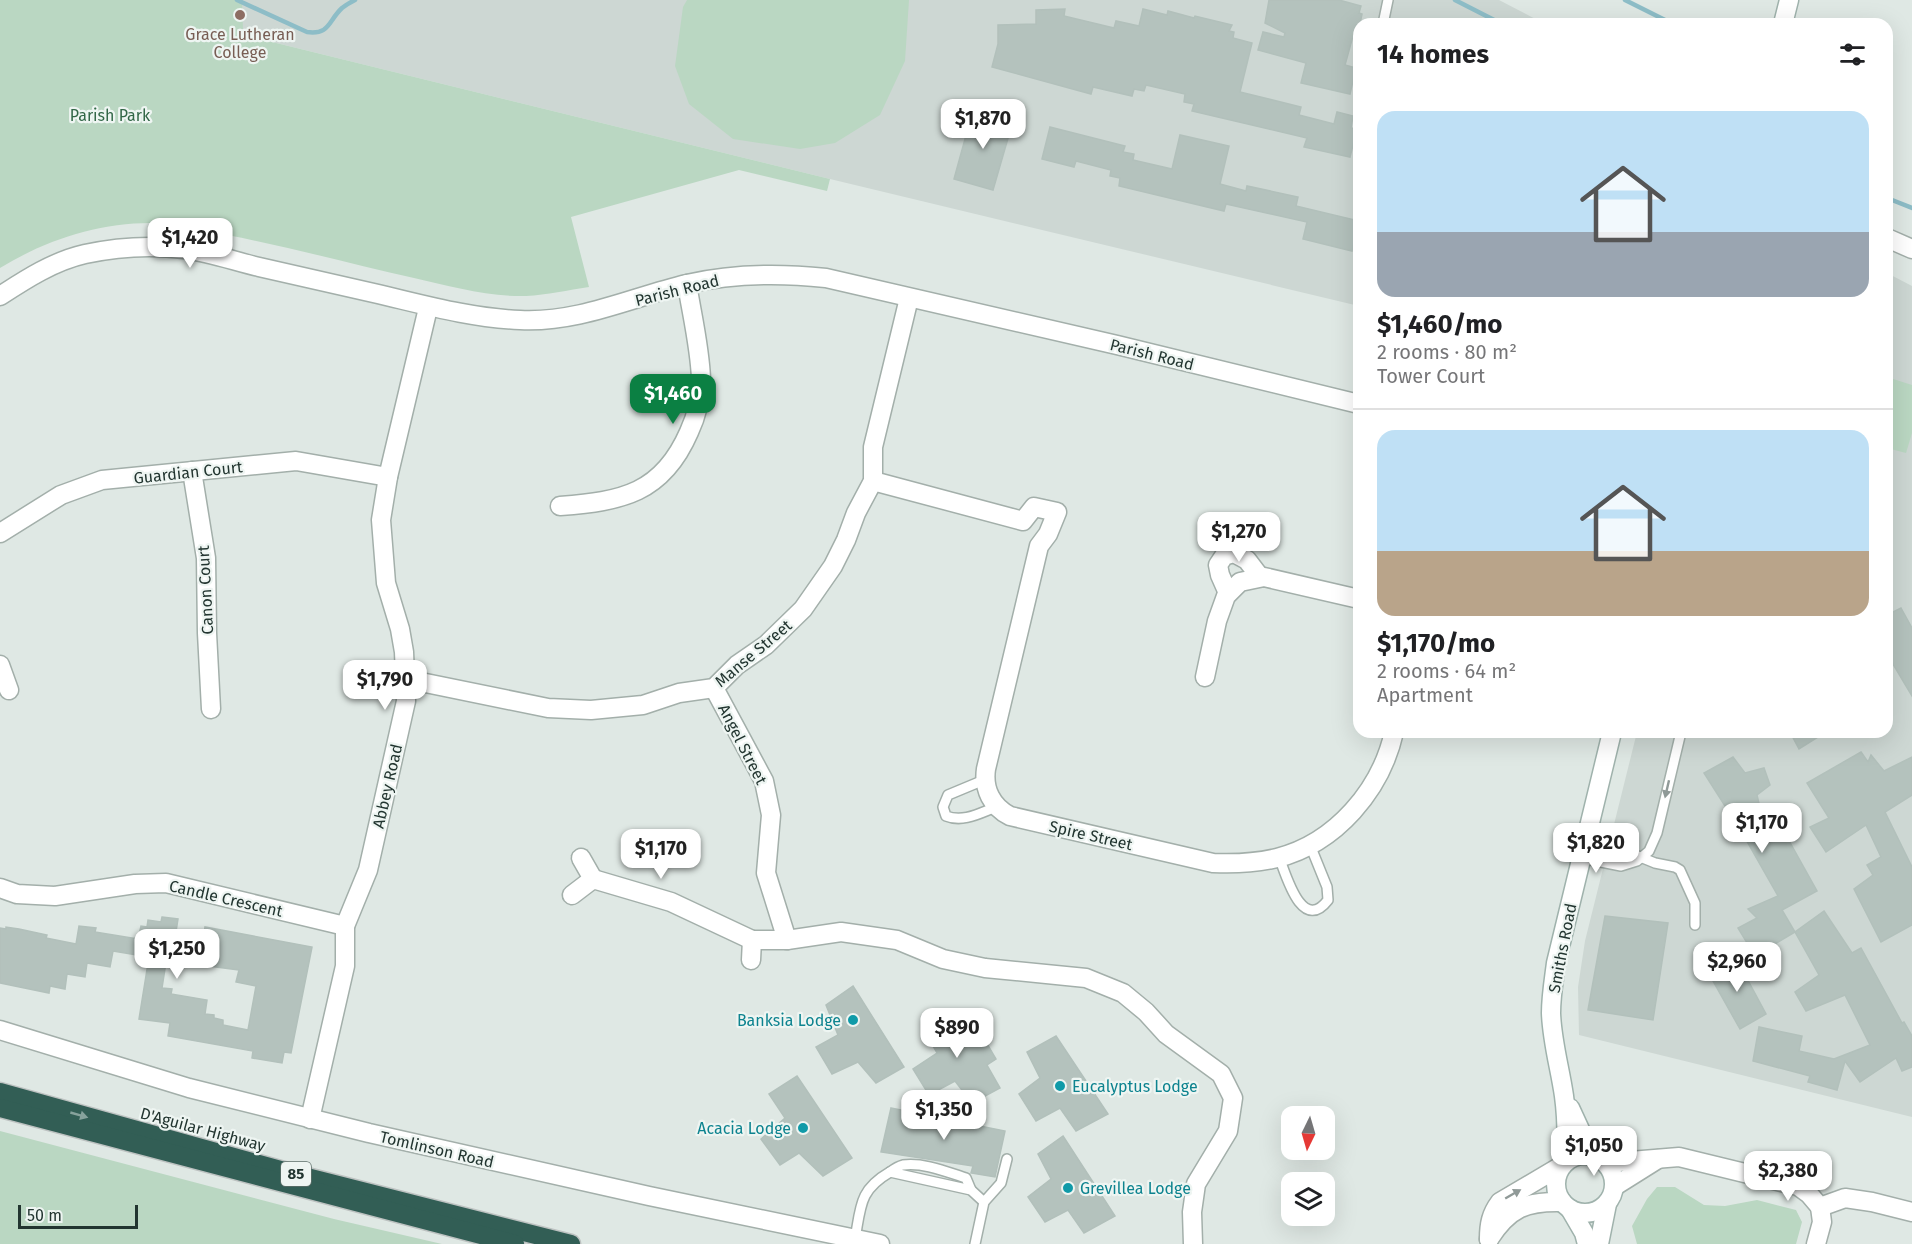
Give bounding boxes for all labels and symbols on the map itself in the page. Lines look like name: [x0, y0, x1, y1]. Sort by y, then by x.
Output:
marker: Grace Lutheran College: [233, 8, 247, 22]
place label: Grace Lutheran College: [185, 25, 295, 62]
pin: $1,870: [934, 99, 1032, 150]
park label: Parish Park: [70, 106, 151, 125]
pin: $1,420: [141, 218, 239, 269]
street label: Parish Road: [633, 271, 721, 310]
street label: Parish Road: [1108, 335, 1196, 374]
pin: $1,460: [624, 374, 722, 425]
street label: Guardian Court: [133, 457, 244, 488]
pin: $1,270: [1190, 512, 1288, 563]
street label: Canon Court: [194, 545, 217, 635]
street label: Manse Street: [711, 616, 796, 691]
pin: $1,790: [336, 660, 434, 711]
street label: Angel Street: [714, 701, 771, 788]
street label: Abbey Road: [369, 742, 406, 830]
one-way arrow: [1662, 780, 1672, 798]
pin: $1,170: [1713, 803, 1811, 854]
street label: Spire Street: [1047, 817, 1135, 854]
pin: $1,820: [1547, 823, 1645, 874]
pin: $1,170: [612, 829, 710, 880]
street label: Candle Crescent: [167, 876, 285, 921]
street label: Smiths Road: [1545, 902, 1580, 994]
pin: $1,250: [128, 929, 226, 980]
pin: $2,960: [1688, 942, 1786, 993]
pin: $890: [921, 1008, 993, 1059]
place label: Banksia Lodge: [737, 1011, 841, 1030]
marker: Banksia Lodge: [846, 1013, 860, 1027]
place label: Eucalyptus Lodge: [1072, 1077, 1198, 1096]
marker: Eucalyptus Lodge: [1053, 1079, 1067, 1093]
pin: $1,350: [895, 1090, 993, 1141]
street label: D'Aguilar Highway: [138, 1104, 268, 1155]
north arrow: [1281, 1106, 1335, 1160]
one-way arrow: [70, 1111, 88, 1120]
place label: Acacia Lodge: [697, 1119, 791, 1138]
marker: Acacia Lodge: [796, 1121, 810, 1135]
pin: $1,050: [1545, 1126, 1643, 1177]
street label: Tomlinson Road: [378, 1127, 496, 1172]
pin: $2,380: [1739, 1151, 1837, 1202]
road number: 85: [281, 1162, 311, 1186]
place label: Grevillea Lodge: [1080, 1179, 1191, 1198]
marker: Grevillea Lodge: [1061, 1181, 1075, 1195]
one-way arrow: [1505, 1188, 1521, 1199]
scale bar: [18, 1202, 138, 1230]

